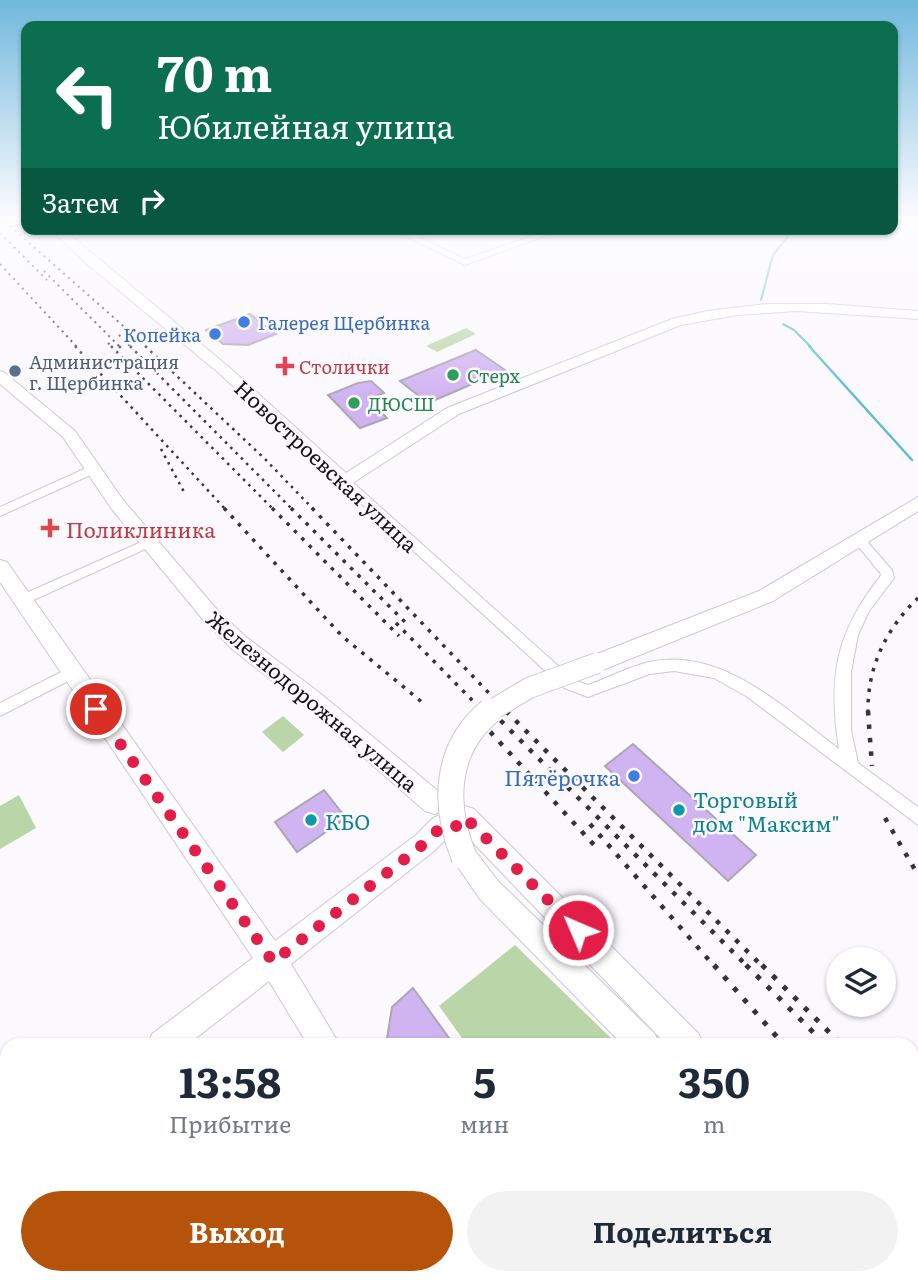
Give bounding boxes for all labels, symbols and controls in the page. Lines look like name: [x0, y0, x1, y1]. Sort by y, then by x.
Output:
text: 70 m: [157, 34, 272, 107]
icon: left: [42, 49, 133, 140]
text: Юбилейная улица: [157, 101, 454, 149]
text: Затем: [42, 182, 119, 221]
icon: right: [133, 182, 171, 220]
place label: Галерея Щербинка: [258, 309, 430, 336]
marker: Галерея Щербинка: [236, 314, 252, 330]
place label: Копейка: [123, 321, 201, 348]
marker: Копейка: [207, 326, 223, 342]
place label: Администрация г. Щербинка: [29, 348, 179, 396]
place label: Столички: [299, 353, 390, 380]
marker: Столички: [277, 358, 293, 374]
place label: Стерх: [467, 362, 521, 389]
marker: Администрация г. Щербинка: [7, 363, 23, 379]
marker: Стерх: [445, 367, 461, 383]
street label: Новостроевская улица: [229, 372, 426, 559]
place label: ДЮСШ: [368, 390, 434, 417]
marker: ДЮСШ: [346, 395, 362, 411]
place label: Поликлиника: [66, 513, 216, 544]
marker: Поликлиника: [40, 518, 60, 538]
street label: Железнодорожная улица: [201, 602, 426, 798]
pin: [66, 679, 126, 739]
icon: arrive: [77, 690, 115, 728]
place label: Пятёрочка: [504, 761, 621, 792]
marker: Пятёрочка: [626, 768, 642, 784]
place label: Торговый дом "Максим": [693, 783, 840, 838]
marker: Торговый дом "Максим": [671, 802, 687, 818]
place label: КБО: [325, 805, 370, 836]
marker: КБО: [303, 812, 319, 828]
position arrow: [541, 893, 615, 967]
map controls: [826, 947, 896, 1017]
button: layers: [826, 947, 896, 1017]
text: 13:58: [179, 1049, 281, 1111]
text: 5: [473, 1049, 496, 1111]
text: 350: [678, 1049, 750, 1111]
text: Прибытие: [169, 1106, 291, 1140]
text: мин: [460, 1106, 509, 1140]
text: m: [703, 1106, 725, 1140]
button: Выход: [21, 1191, 453, 1271]
button: Поделиться: [467, 1191, 898, 1271]

